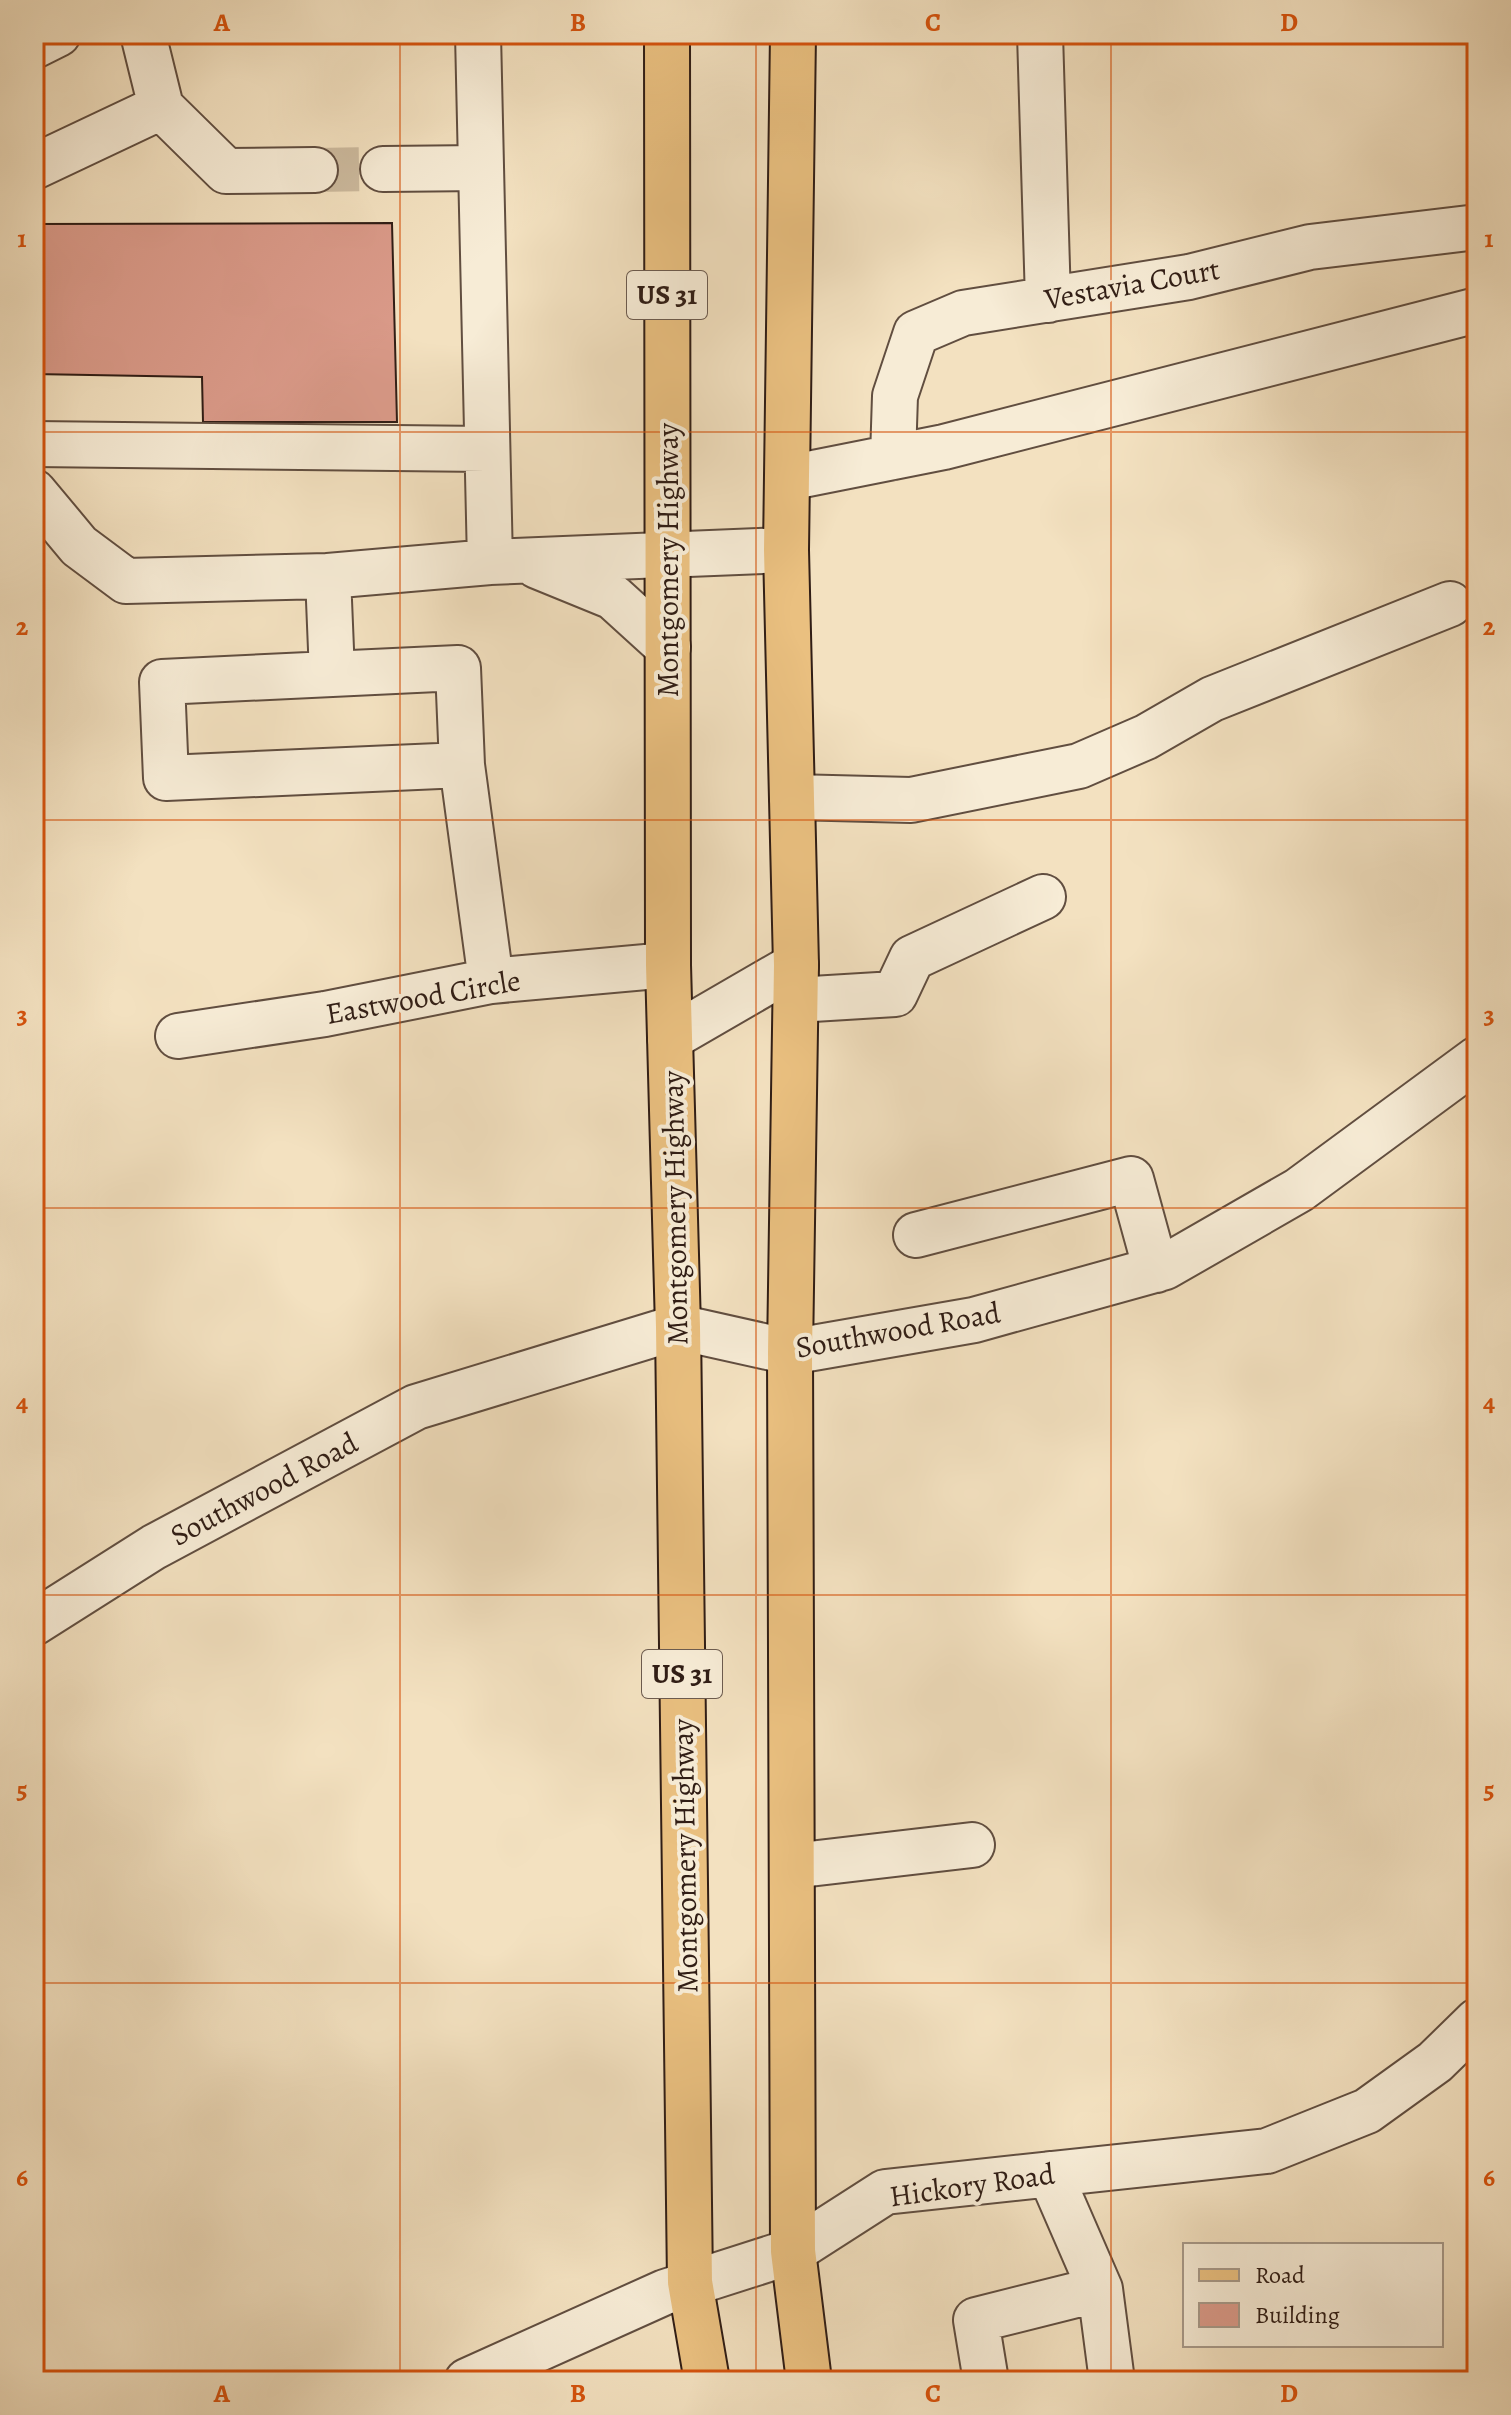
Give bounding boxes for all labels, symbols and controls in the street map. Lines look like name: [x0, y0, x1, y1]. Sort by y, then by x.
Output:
text: A: [213, 5, 231, 40]
text: B: [570, 5, 586, 40]
text: C: [925, 5, 941, 40]
text: D: [1280, 5, 1298, 40]
text: 1: [17, 221, 27, 256]
text: 1: [1484, 221, 1494, 256]
street label: Vestavia Court: [1040, 249, 1223, 319]
road number: US 31: [627, 271, 707, 319]
street label: Montgomery Highway: [648, 422, 688, 697]
text: 2: [16, 609, 29, 644]
text: 2: [1483, 609, 1496, 644]
street label: Eastwood Circle: [323, 960, 523, 1034]
text: 3: [16, 997, 28, 1032]
text: 3: [1483, 997, 1495, 1032]
street label: Montgomery Highway: [653, 1070, 697, 1346]
street label: Southwood Road: [793, 1292, 1004, 1368]
text: 4: [16, 1385, 28, 1420]
text: 4: [1483, 1385, 1495, 1420]
street label: Southwood Road: [163, 1422, 366, 1555]
road number: US 31: [642, 1650, 722, 1698]
street label: Montgomery Highway: [663, 1718, 707, 1994]
text: 5: [16, 1772, 28, 1807]
text: 5: [1483, 1772, 1495, 1807]
street label: Hickory Road: [887, 2153, 1058, 2216]
text: 6: [16, 2160, 28, 2195]
text: 6: [1483, 2160, 1495, 2195]
legend: [1183, 2243, 1443, 2347]
text: Road: [1255, 2259, 1305, 2291]
text: Building: [1255, 2299, 1340, 2331]
text: A: [213, 2376, 231, 2411]
text: B: [570, 2376, 586, 2411]
text: C: [925, 2376, 941, 2411]
text: D: [1280, 2376, 1298, 2411]

